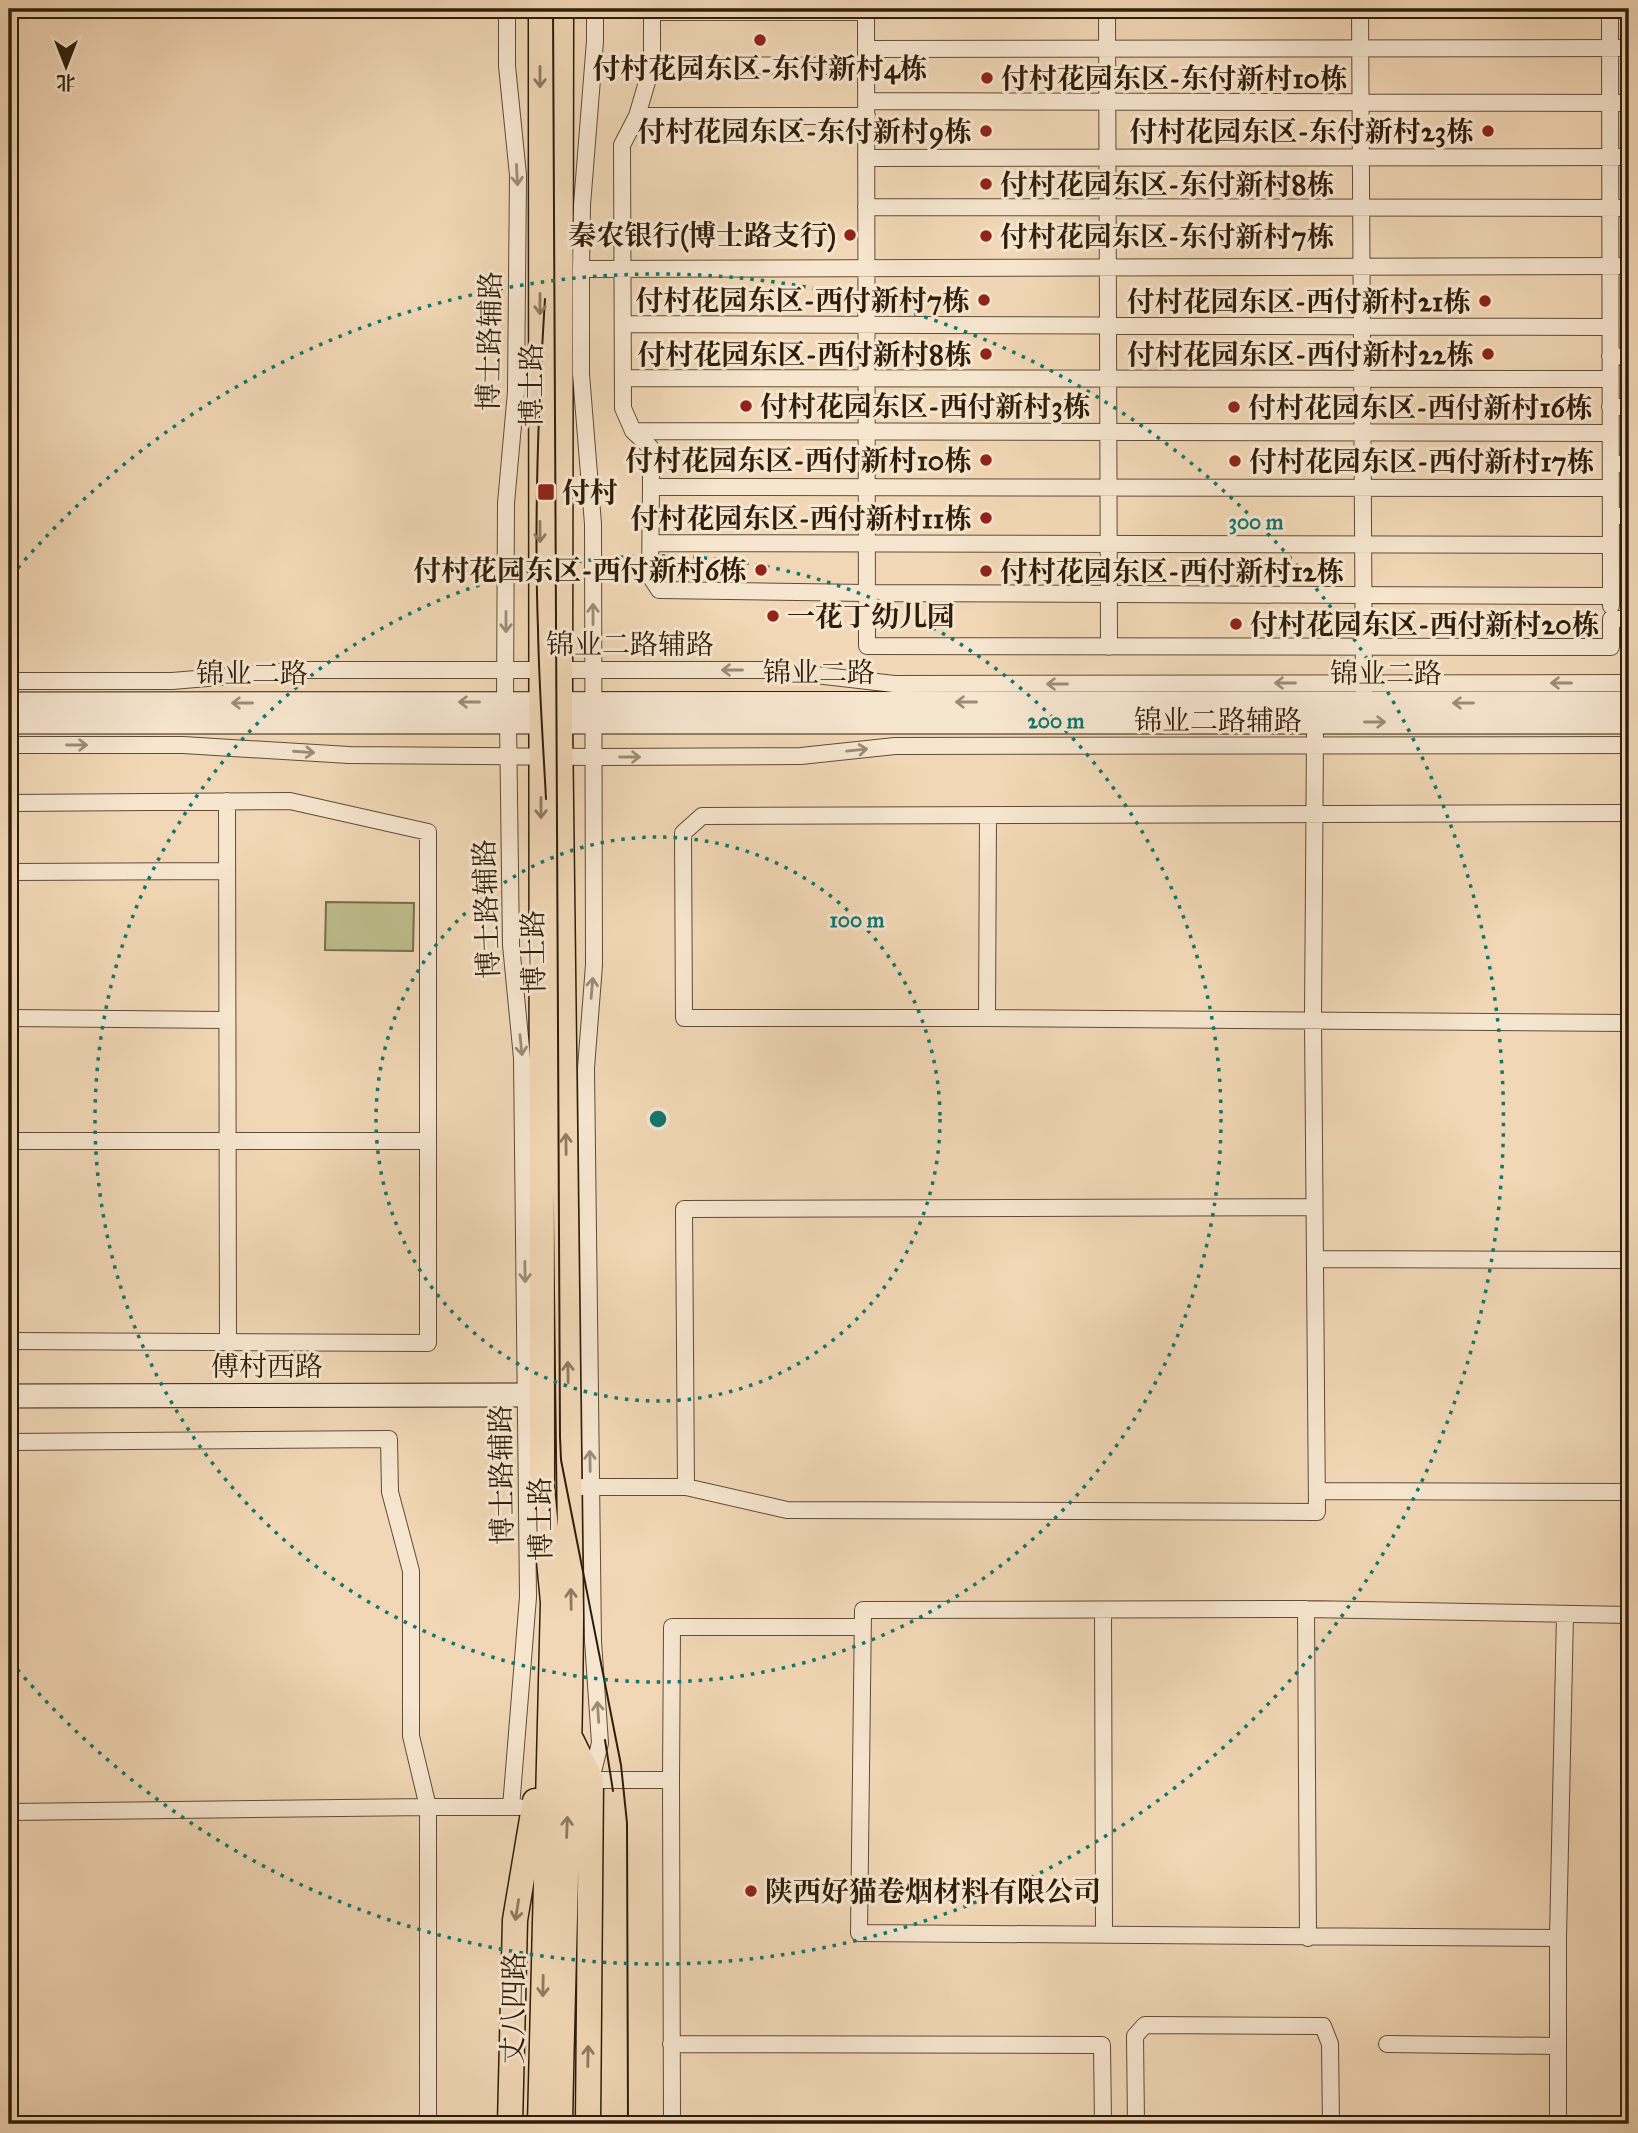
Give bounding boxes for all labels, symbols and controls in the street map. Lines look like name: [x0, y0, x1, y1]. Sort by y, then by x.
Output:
north arrow: [32, 32, 102, 102]
marker: 付村花园东区-东付新村4栋: [752, 32, 768, 48]
place label: 付村花园东区-东付新村4栋: [592, 51, 928, 86]
place label: 付村花园东区-东付新村10栋: [1001, 61, 1348, 96]
one-way arrow: [533, 65, 547, 88]
marker: 付村花园东区-东付新村10栋: [979, 70, 995, 86]
text: 北: [56, 71, 76, 94]
place label: 付村花园东区-东付新村9栋: [637, 114, 972, 149]
place label: 付村花园东区-东付新村23栋: [1129, 114, 1474, 149]
marker: 付村花园东区-东付新村9栋: [978, 123, 994, 139]
marker: 付村花园东区-东付新村23栋: [1480, 123, 1496, 139]
one-way arrow: [511, 163, 524, 186]
place label: 付村花园东区-东付新村8栋: [1000, 167, 1334, 202]
marker: 付村花园东区-东付新村8栋: [978, 176, 994, 192]
place label: 秦农银行(博士路支行): [568, 218, 836, 253]
place label: 付村花园东区-东付新村7栋: [1000, 219, 1334, 254]
marker: 秦农银行(博士路支行): [842, 227, 858, 243]
marker: 付村花园东区-东付新村7栋: [978, 228, 994, 244]
street label: 博士路辅路: [471, 271, 508, 411]
place label: 付村花园东区-西付新村7栋: [636, 283, 970, 318]
place label: 付村花园东区-西付新村21栋: [1127, 284, 1471, 319]
marker: 付村花园东区-西付新村7栋: [976, 292, 992, 308]
one-way arrow: [533, 293, 547, 316]
marker: 付村花园东区-西付新村21栋: [1477, 293, 1493, 309]
place label: 付村花园东区-西付新村8栋: [638, 337, 972, 372]
place label: 付村花园东区-西付新村22栋: [1127, 337, 1474, 372]
street label: 博士路: [514, 343, 549, 427]
marker: 付村花园东区-西付新村8栋: [978, 346, 994, 362]
marker: 付村花园东区-西付新村22栋: [1480, 346, 1496, 362]
place label: 付村花园东区-西付新村3栋: [760, 389, 1091, 424]
place label: 付村花园东区-西付新村16栋: [1248, 390, 1593, 425]
marker: 付村花园东区-西付新村3栋: [738, 398, 754, 414]
marker: 付村花园东区-西付新村16栋: [1226, 399, 1242, 415]
place label: 付村花园东区-西付新村10栋: [625, 443, 972, 478]
place label: 付村花园东区-西付新村17栋: [1249, 444, 1595, 479]
marker: 付村花园东区-西付新村10栋: [978, 452, 994, 468]
marker: 付村花园东区-西付新村17栋: [1227, 453, 1243, 469]
place label: 付村: [562, 475, 618, 510]
marker: 付村: [536, 482, 556, 502]
place label: 付村花园东区-西付新村11栋: [630, 501, 972, 536]
text: 300 m: [1228, 509, 1284, 535]
marker: 付村花园东区-西付新村11栋: [978, 510, 994, 526]
one-way arrow: [533, 520, 547, 543]
place label: 付村花园东区-西付新村6栋: [413, 553, 747, 588]
place label: 付村花园东区-西付新村12栋: [1000, 554, 1344, 589]
marker: 付村花园东区-西付新村6栋: [753, 562, 769, 578]
marker: 付村花园东区-西付新村12栋: [978, 563, 994, 579]
place label: 一花丁幼儿园: [787, 599, 955, 634]
one-way arrow: [586, 603, 600, 626]
place label: 付村花园东区-西付新村20栋: [1250, 607, 1600, 642]
marker: 一花丁幼儿园: [765, 608, 781, 624]
one-way arrow: [499, 610, 513, 633]
marker: 付村花园东区-西付新村20栋: [1228, 616, 1244, 632]
street label: 锦业二路辅路: [546, 627, 714, 662]
street label: 锦业二路: [763, 655, 875, 690]
street label: 锦业二路: [196, 656, 308, 691]
street label: 锦业二路: [1330, 656, 1442, 691]
one-way arrow: [721, 663, 744, 677]
one-way arrow: [1273, 676, 1296, 690]
one-way arrow: [1550, 676, 1573, 690]
one-way arrow: [1046, 677, 1069, 690]
one-way arrow: [955, 695, 978, 709]
one-way arrow: [230, 696, 253, 710]
one-way arrow: [458, 696, 481, 709]
one-way arrow: [1452, 696, 1475, 710]
street label: 锦业二路辅路: [1134, 703, 1302, 738]
text: 200 m: [1028, 708, 1085, 734]
one-way arrow: [1364, 715, 1387, 729]
one-way arrow: [65, 738, 88, 752]
one-way arrow: [845, 744, 868, 757]
one-way arrow: [292, 746, 315, 759]
one-way arrow: [618, 750, 641, 763]
one-way arrow: [534, 797, 548, 820]
street label: 博士路辅路: [467, 838, 506, 980]
text: 100 m: [830, 907, 885, 933]
street label: 博士路: [515, 910, 552, 994]
one-way arrow: [586, 978, 599, 1000]
one-way arrow: [515, 1033, 528, 1056]
centre of rings: [646, 1107, 670, 1131]
one-way arrow: [559, 1133, 572, 1156]
one-way arrow: [518, 1260, 531, 1283]
street label: 傅村西路: [211, 1349, 323, 1384]
one-way arrow: [561, 1360, 575, 1383]
street label: 博士路辅路: [483, 1405, 520, 1545]
one-way arrow: [583, 1449, 597, 1472]
street label: 博士路: [522, 1477, 559, 1561]
one-way arrow: [564, 1588, 578, 1611]
one-way arrow: [591, 1702, 604, 1724]
one-way arrow: [561, 1815, 574, 1838]
place label: 陕西好猫卷烟材料有限公司: [765, 1874, 1101, 1909]
marker: 陕西好猫卷烟材料有限公司: [743, 1883, 759, 1899]
one-way arrow: [510, 1898, 523, 1920]
street label: 丈八四路: [495, 1952, 532, 2064]
one-way arrow: [537, 1974, 550, 1997]
one-way arrow: [582, 2045, 595, 2068]

